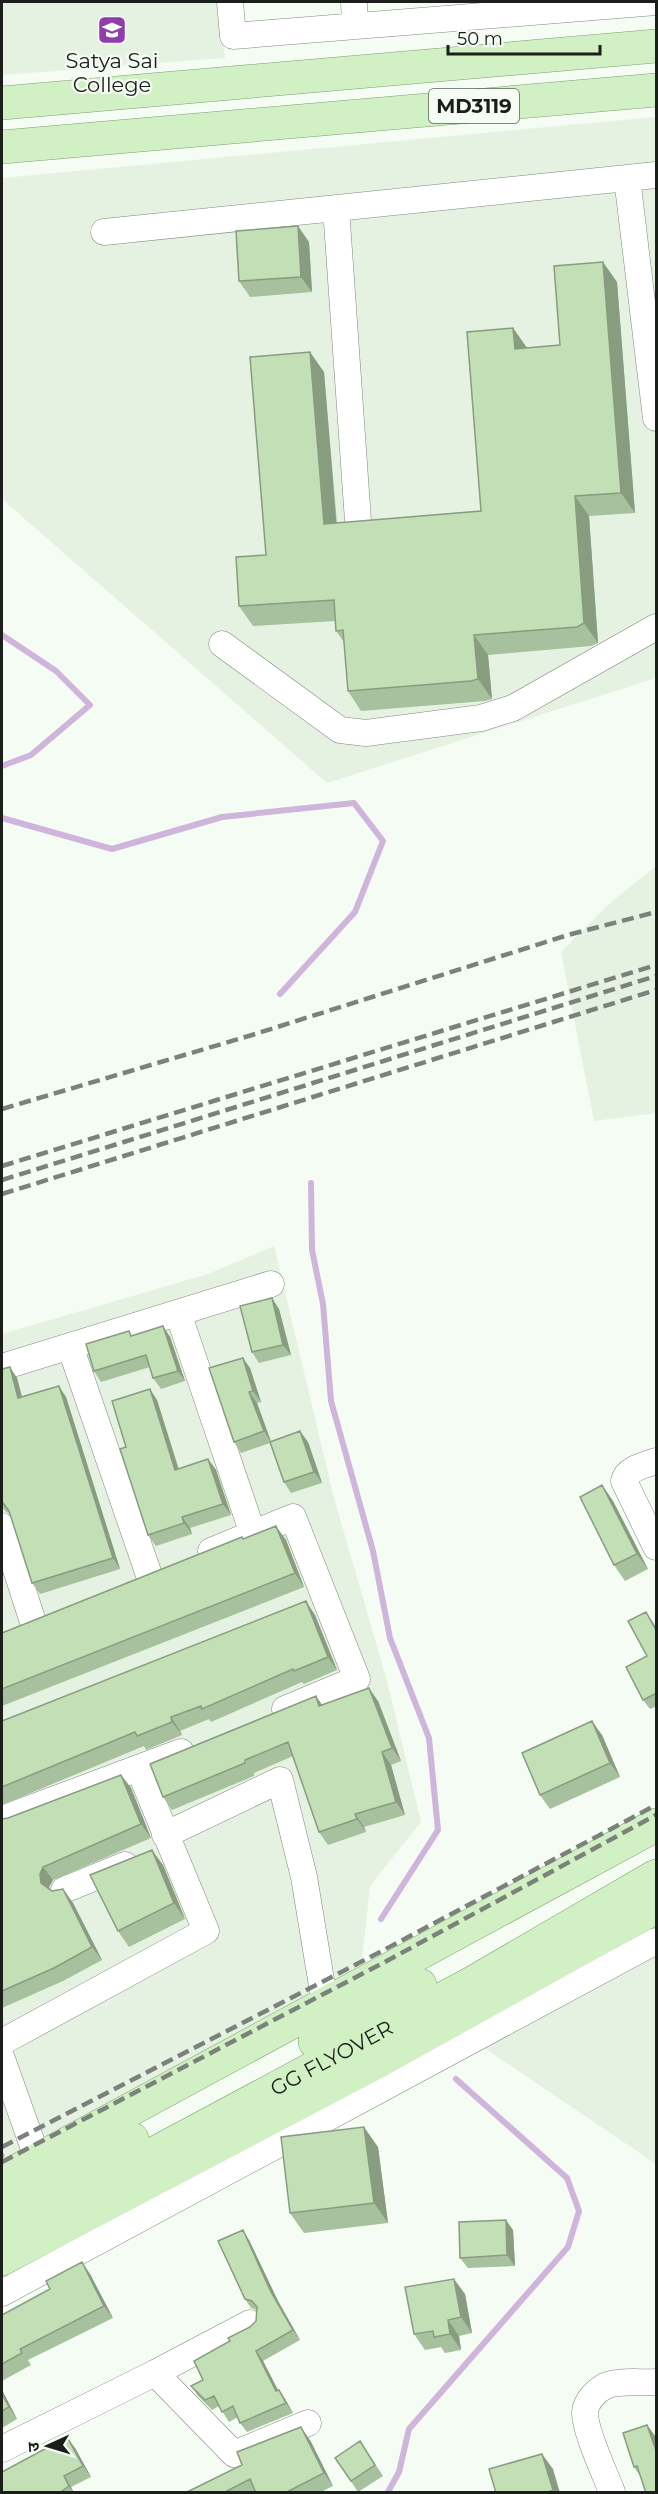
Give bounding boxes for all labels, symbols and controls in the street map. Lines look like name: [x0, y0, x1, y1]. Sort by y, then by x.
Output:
school or university icon: Satya Sai College: [96, 14, 128, 46]
scale bar: [448, 18, 600, 56]
text: 50 m: [457, 28, 503, 50]
place label: Satya Sai College: [66, 48, 158, 97]
road number: MD3119: [429, 89, 519, 123]
street label: GG FLYOVER: [266, 2015, 397, 2101]
north arrow: [18, 2416, 78, 2476]
text: उ: [24, 2441, 43, 2452]

